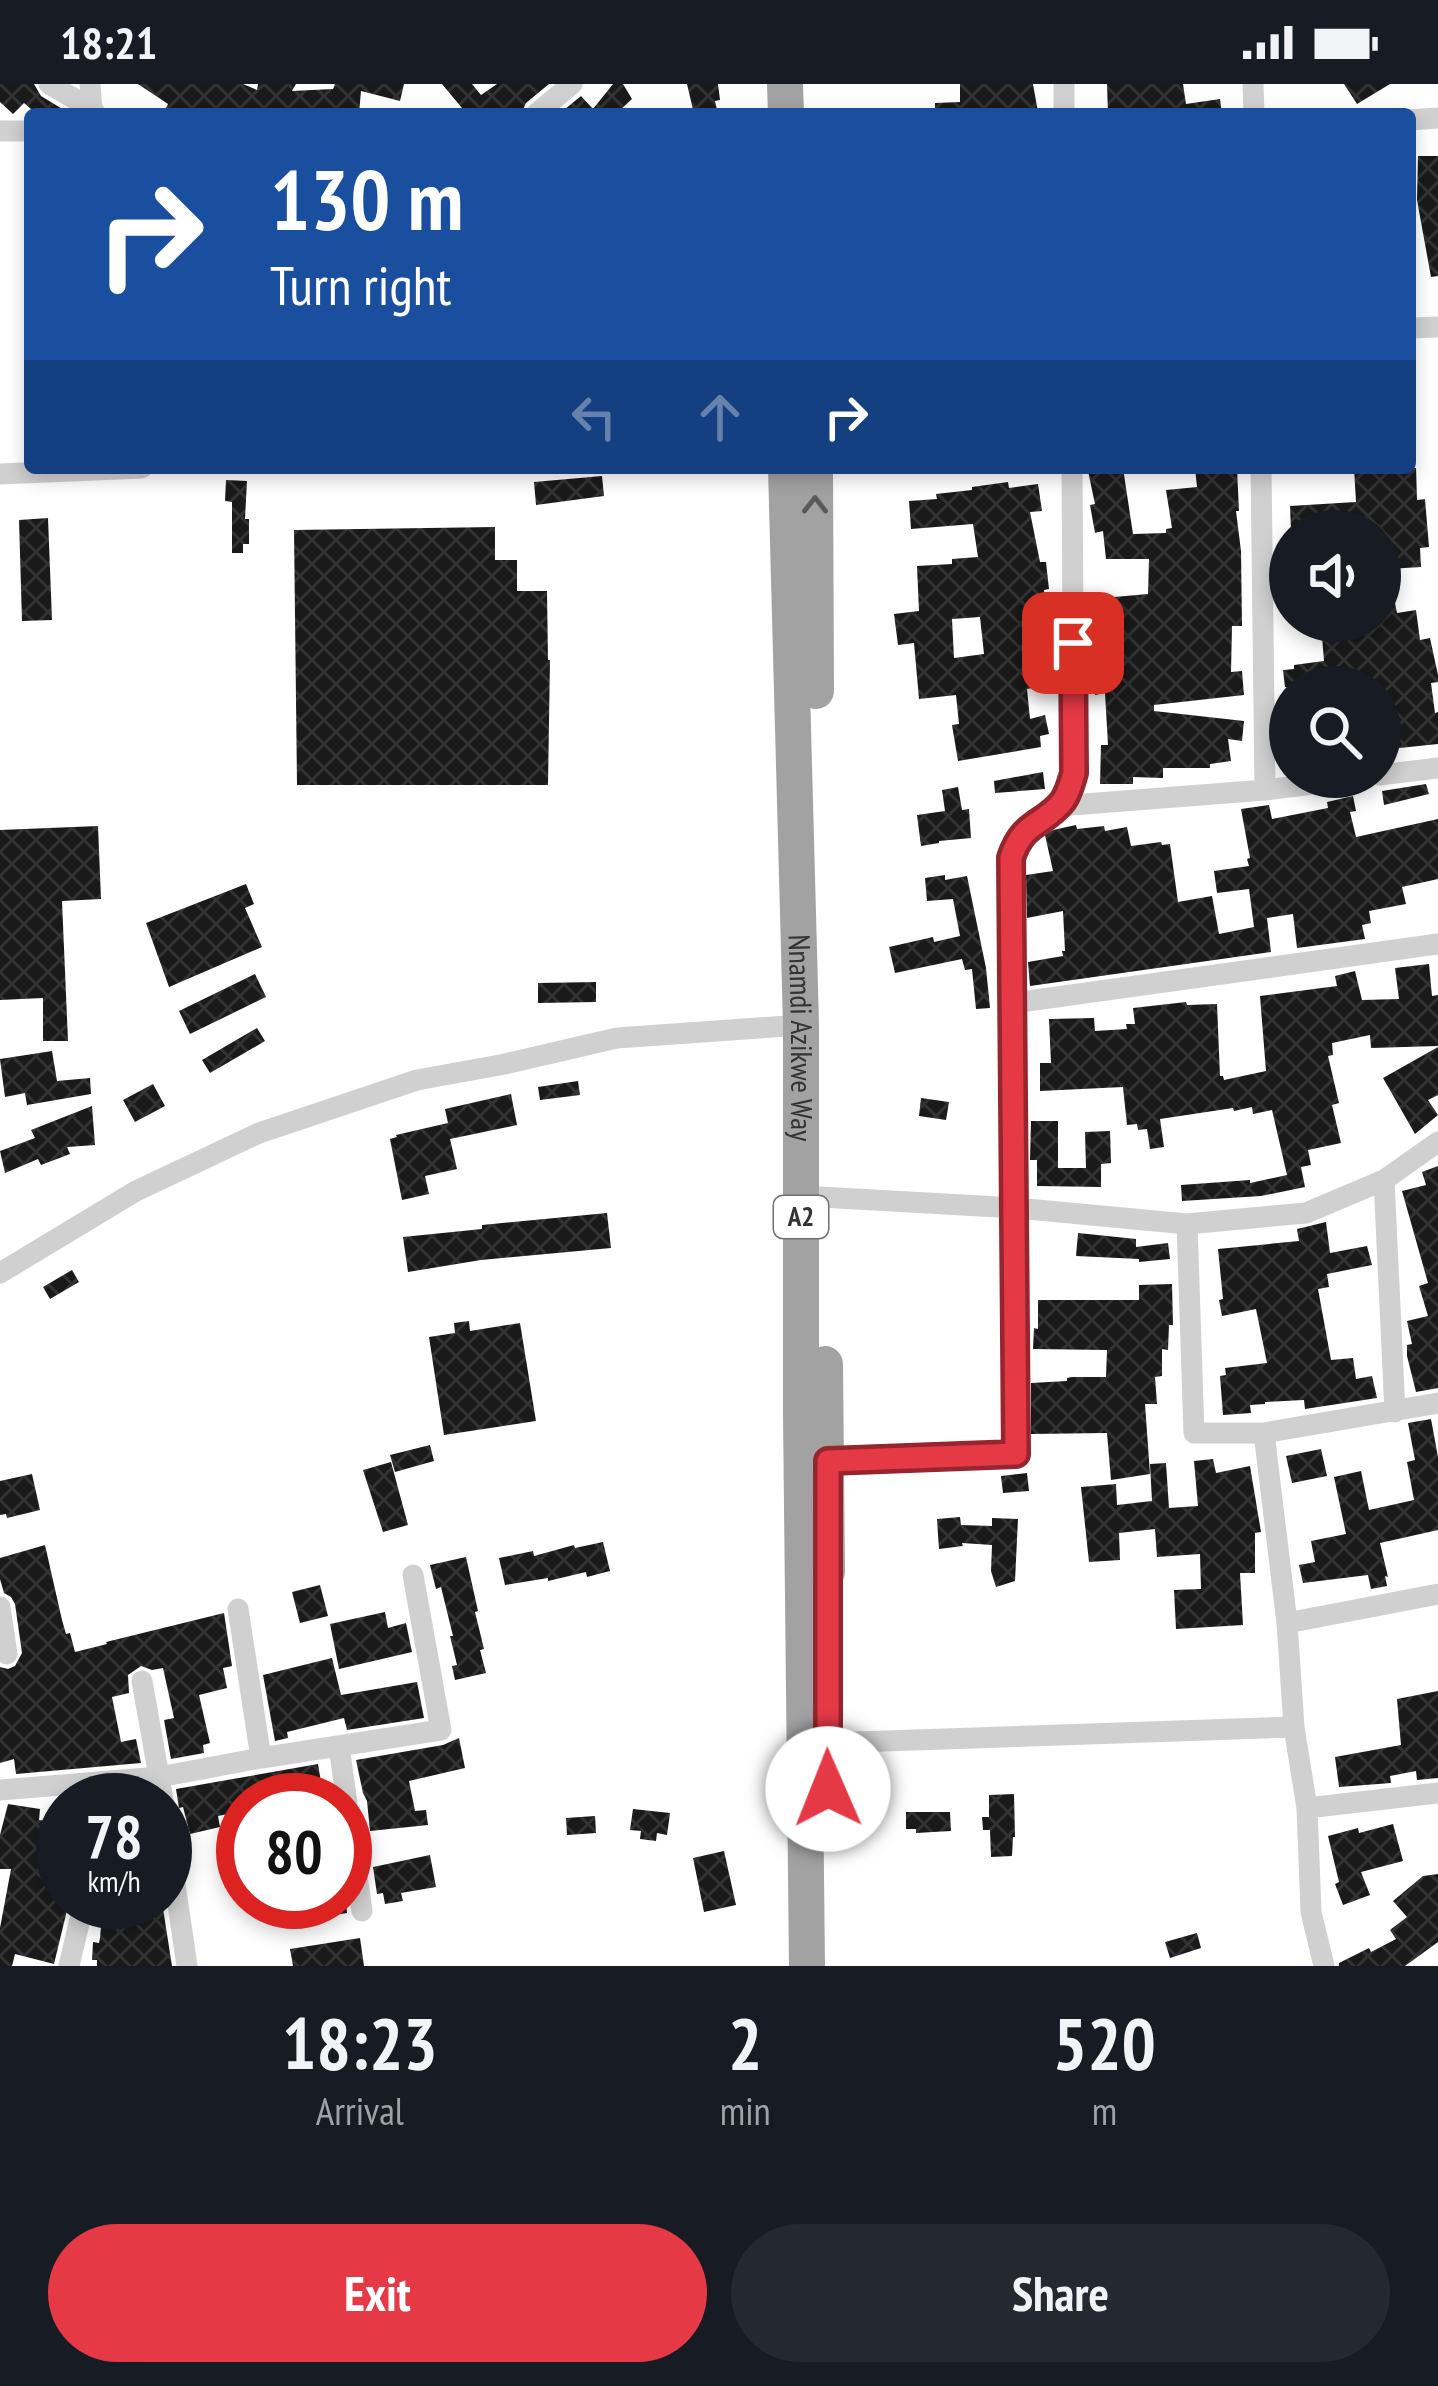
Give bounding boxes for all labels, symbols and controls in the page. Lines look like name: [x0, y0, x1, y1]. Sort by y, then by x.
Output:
text: 18:21: [60, 13, 157, 71]
text: 130 m: [270, 144, 463, 253]
icon: right: [72, 156, 228, 312]
text: Turn right: [270, 250, 451, 320]
icon: left: [561, 384, 627, 450]
icon: ahead: [687, 384, 753, 450]
icon: right: [813, 384, 879, 450]
one-way arrow: [802, 495, 828, 513]
map controls: [1269, 510, 1401, 798]
button: sound: [1269, 510, 1401, 642]
pin: [1022, 592, 1124, 694]
icon: arrive: [1040, 610, 1106, 676]
button: search: [1269, 666, 1401, 798]
street label: Nnamdi Azikwe Way: [781, 934, 822, 1142]
road number: A2: [774, 1196, 828, 1238]
position arrow: [765, 1726, 891, 1852]
speed limit sign: 80: [216, 1773, 372, 1929]
text: 78: [85, 1797, 143, 1875]
text: km/h: [87, 1861, 141, 1900]
text: 18:23: [282, 1996, 438, 2089]
text: 2: [728, 1996, 762, 2089]
text: 520: [1053, 1996, 1156, 2089]
text: Arrival: [316, 2085, 404, 2136]
text: min: [720, 2085, 771, 2136]
text: m: [1092, 2085, 1117, 2136]
button: Exit: [48, 2224, 707, 2362]
button: Share: [731, 2224, 1390, 2362]

